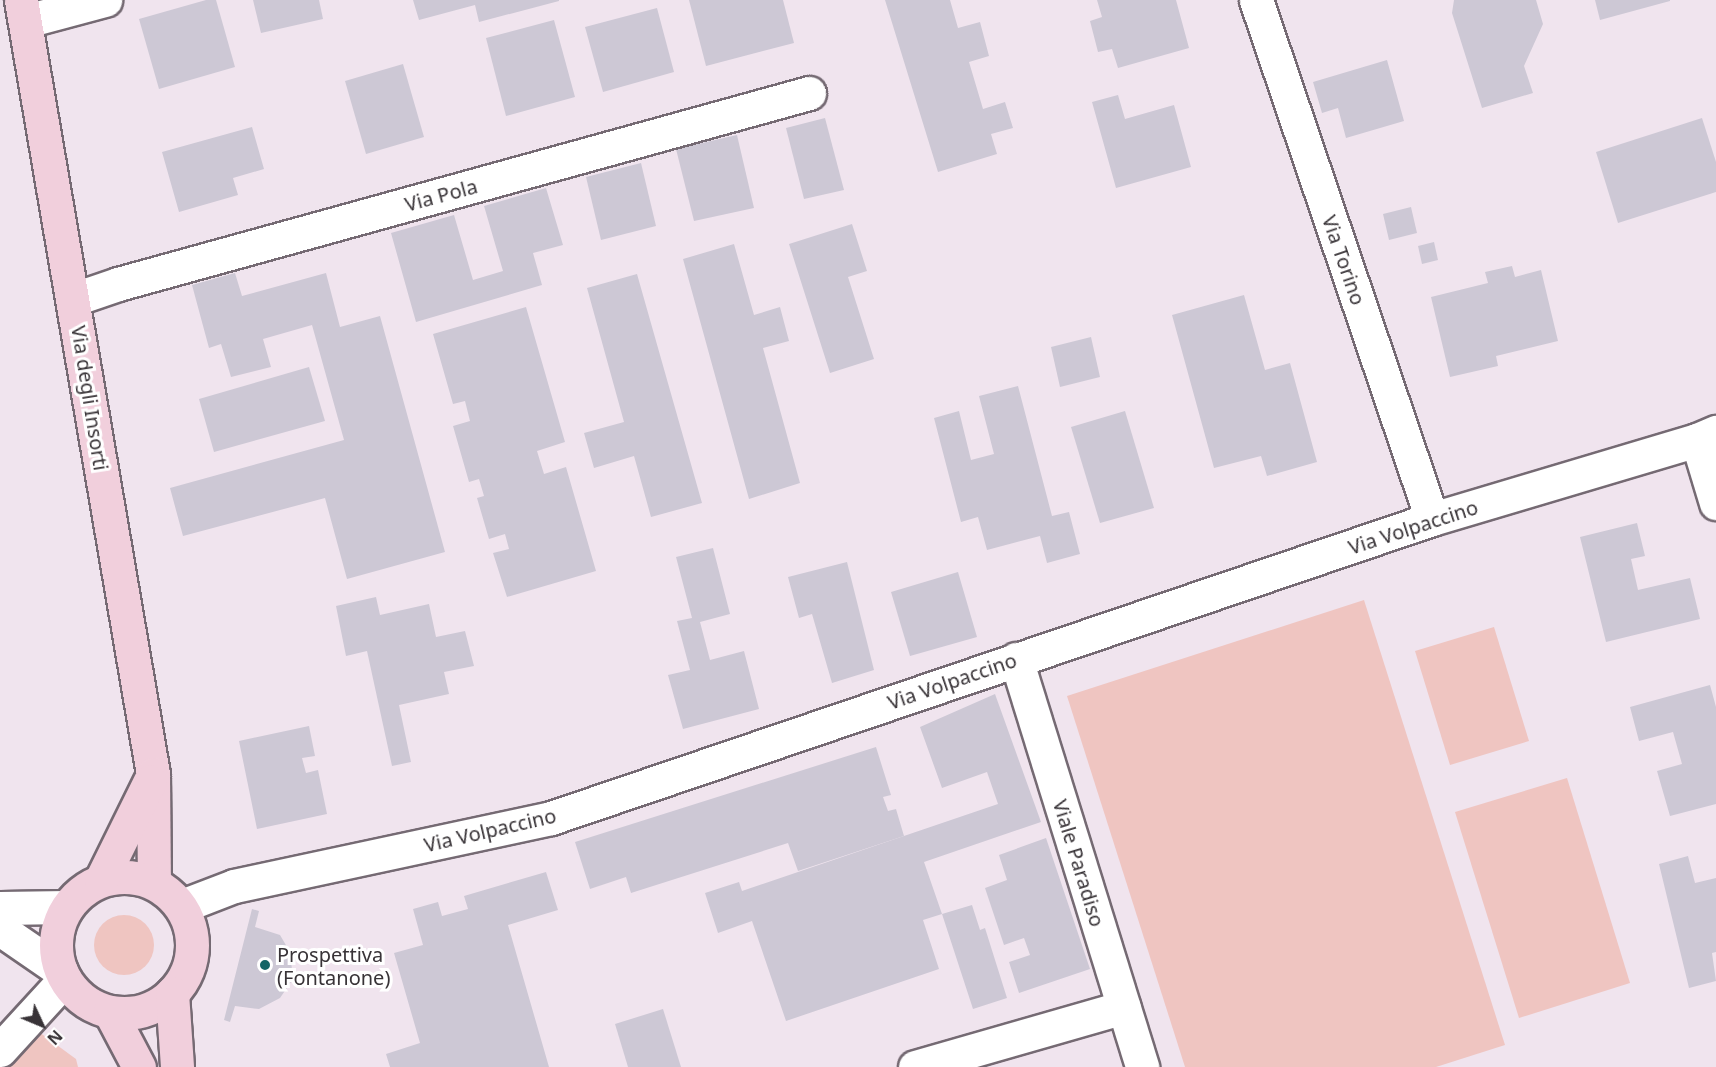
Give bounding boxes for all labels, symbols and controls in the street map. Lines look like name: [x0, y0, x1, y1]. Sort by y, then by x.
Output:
street label: Via Pola: [402, 174, 480, 216]
street label: Via Torino: [1317, 212, 1371, 308]
street label: Via degli Insorti: [67, 324, 113, 472]
street label: Via Volpaccino: [1345, 495, 1481, 559]
street label: Via Volpaccino: [884, 648, 1020, 714]
street label: Viale Paradiso: [1048, 797, 1110, 929]
street label: Via Volpaccino: [422, 803, 558, 857]
place label: Prospettiva (Fontanone): [277, 942, 390, 989]
marker: Prospettiva (Fontanone): [258, 958, 272, 972]
north arrow: [12, 995, 72, 1055]
text: N: [43, 1025, 67, 1050]

